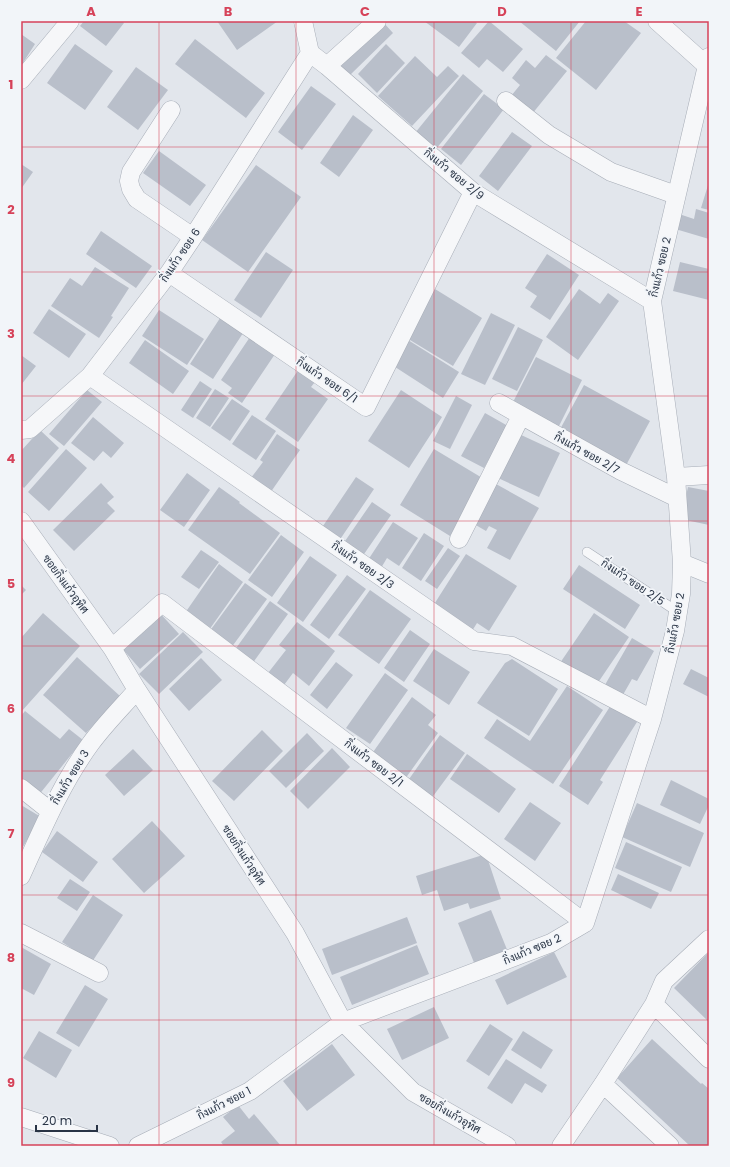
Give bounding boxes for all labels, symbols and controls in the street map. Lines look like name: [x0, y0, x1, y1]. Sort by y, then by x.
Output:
text: A: [86, 2, 96, 21]
text: B: [224, 2, 233, 21]
text: C: [360, 2, 370, 21]
text: D: [497, 2, 507, 21]
text: E: [635, 2, 643, 21]
text: 1: [9, 75, 13, 94]
street label: กิ่งแก้ว ซอย 2/9: [420, 143, 489, 203]
text: 2: [7, 200, 15, 219]
street label: กิ่งแก้ว ซอย 6: [154, 223, 204, 285]
street label: กิ่งแก้ว ซอย 2: [643, 235, 675, 299]
text: 3: [7, 324, 15, 343]
street label: กิ่งแก้ว ซอย 6/1: [293, 352, 362, 406]
street label: กิ่งแก้ว ซอย 2/7: [551, 426, 624, 478]
text: 4: [7, 449, 16, 468]
street label: กิ่งแก้ว ซอย 2/3: [328, 535, 399, 593]
street label: ซอยกิ่งแก้วอุทิศ: [38, 550, 95, 617]
street label: กิ่งแก้ว ซอย 2/5: [598, 553, 669, 609]
text: 5: [7, 574, 15, 593]
street label: กิ่งแก้ว ซอย 2: [659, 591, 688, 655]
text: 6: [7, 699, 15, 718]
street label: กิ่งแก้ว ซอย 2/1: [341, 734, 408, 790]
street label: กิ่งแก้ว ซอย 3: [45, 745, 93, 807]
street label: ซอยกิ่งแก้วอุทิศ: [218, 820, 272, 889]
text: 7: [8, 824, 15, 843]
street label: กิ่งแก้ว ซอย 2: [500, 927, 563, 968]
text: 8: [7, 948, 15, 967]
text: 9: [7, 1073, 15, 1092]
street label: กิ่งแก้ว ซอย 1: [193, 1080, 254, 1123]
street label: ซอยกิ่งแก้วอุทิศ: [415, 1087, 485, 1138]
scale bar: [36, 1107, 97, 1133]
text: 20 m: [42, 1112, 72, 1129]

